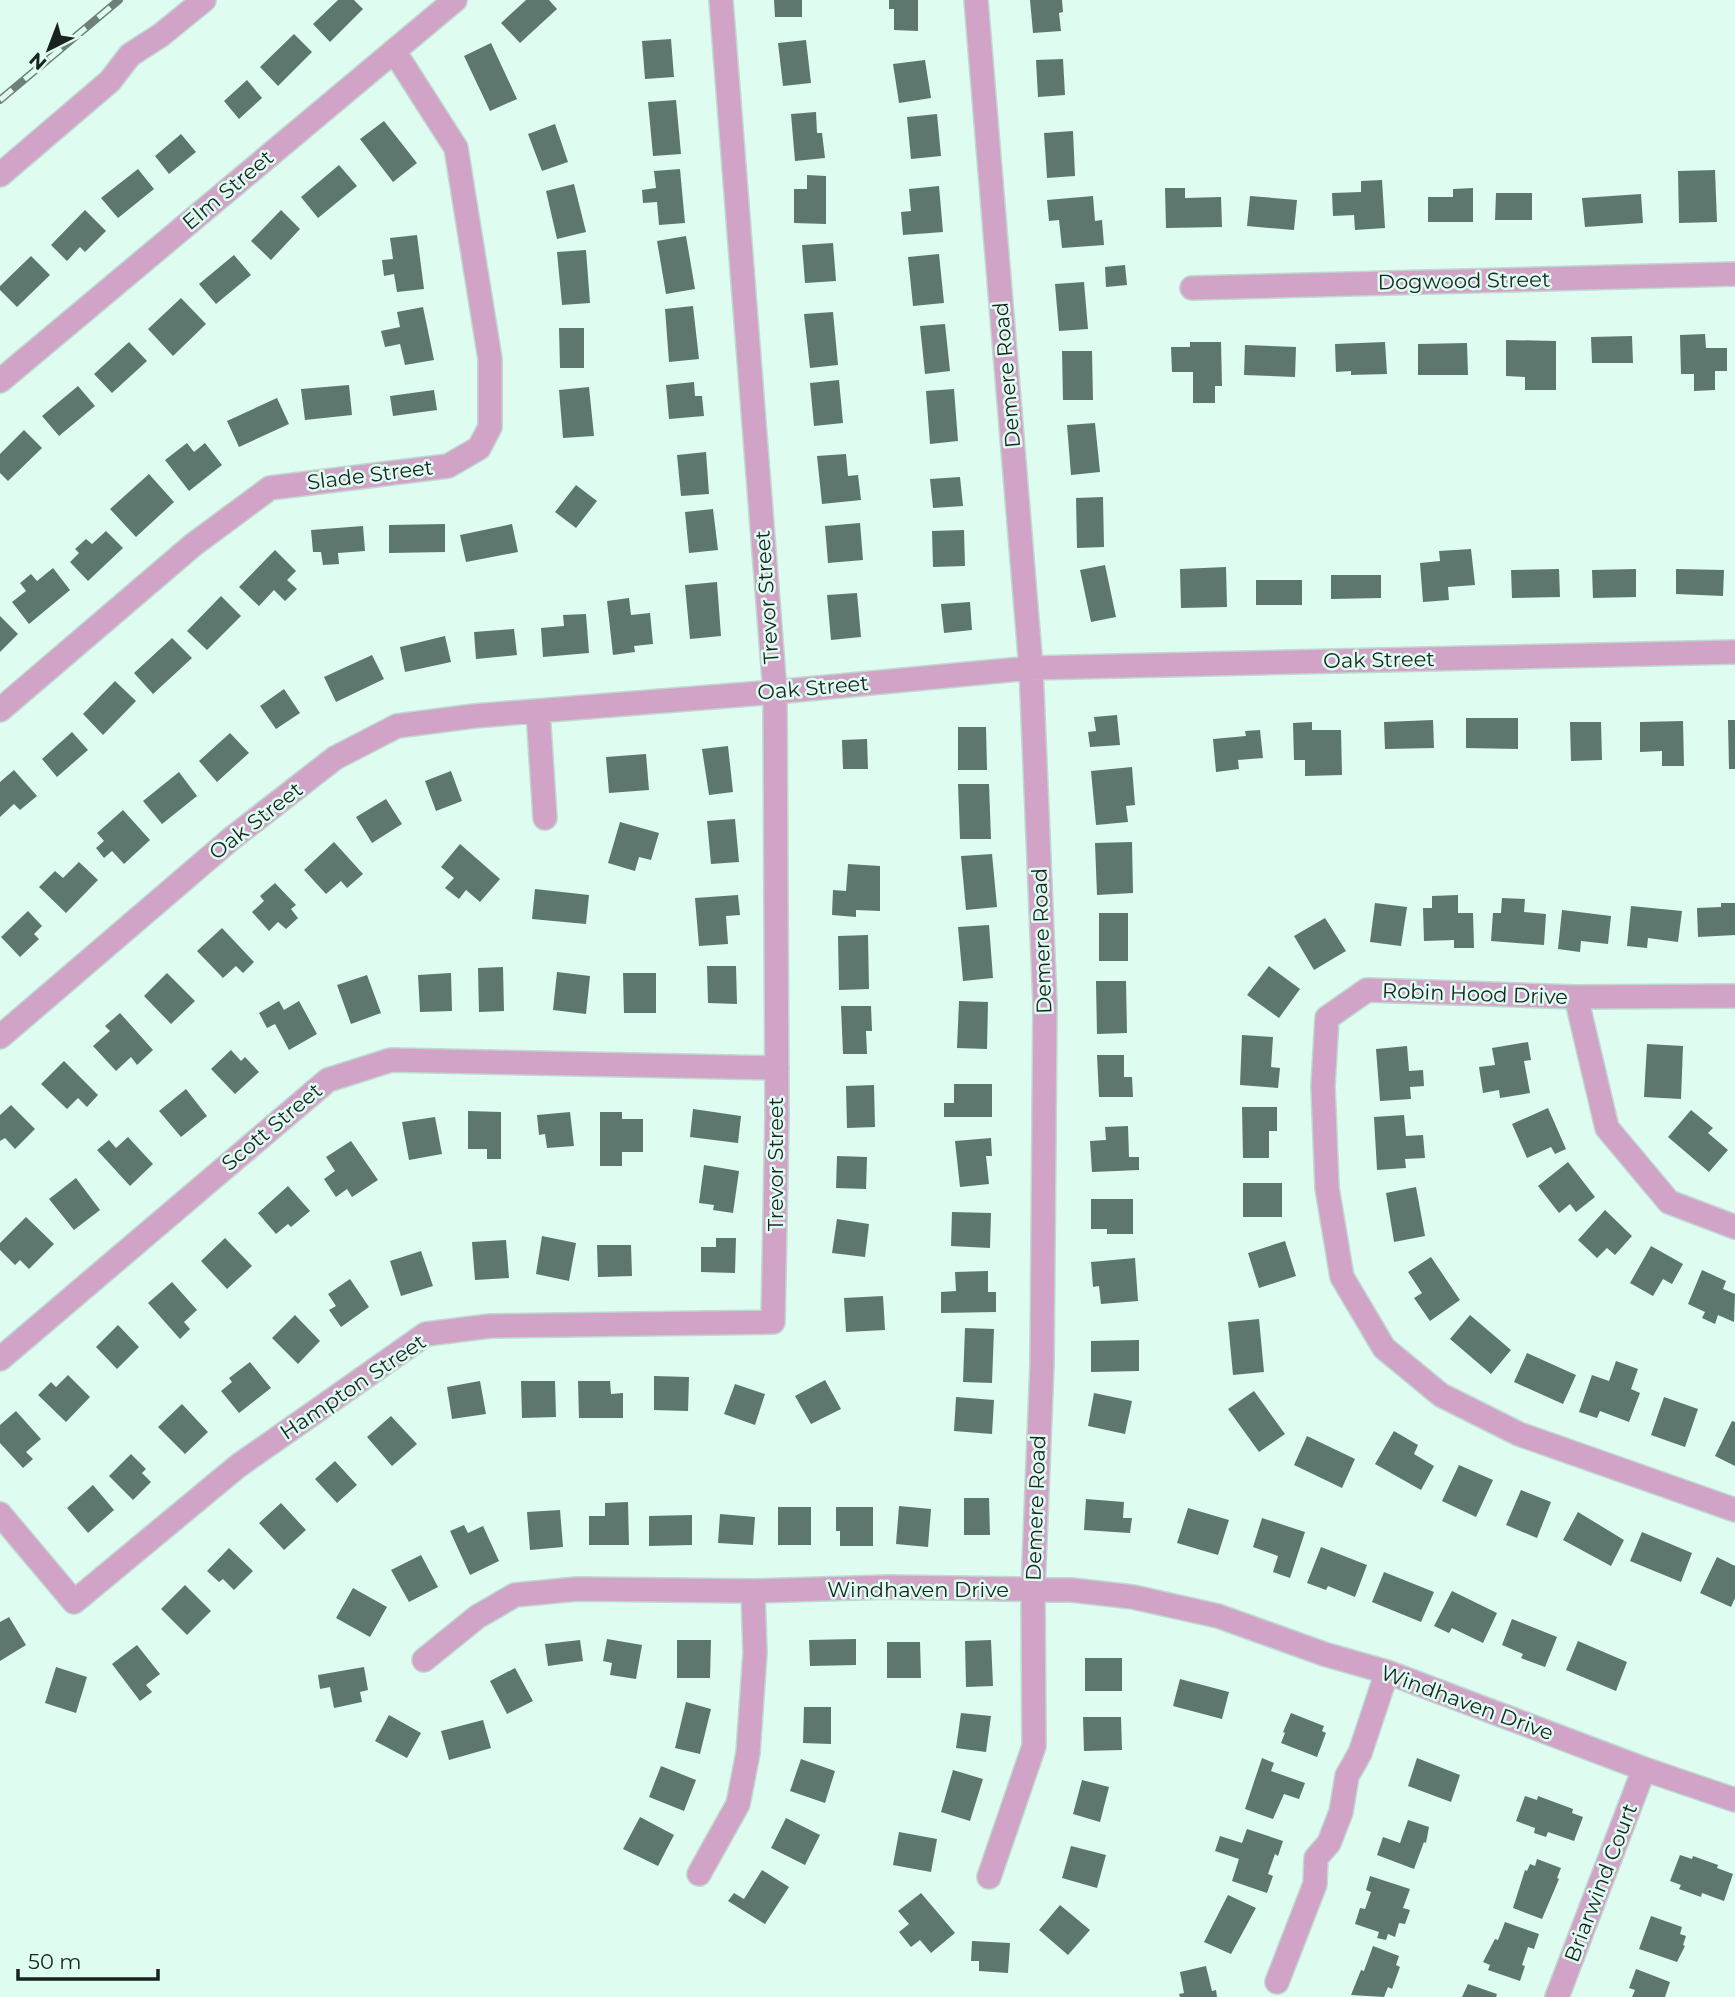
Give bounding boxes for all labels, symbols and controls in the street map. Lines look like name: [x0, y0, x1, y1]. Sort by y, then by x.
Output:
north arrow: [14, 14, 84, 84]
text: N: [25, 48, 51, 75]
street label: Elm Street: [177, 144, 278, 235]
street label: Dogwood Street: [1377, 266, 1551, 295]
street label: Demere Road: [988, 301, 1025, 449]
street label: Slade Street: [305, 454, 434, 495]
street label: Trevor Street: [749, 529, 784, 665]
street label: Oak Street: [1323, 646, 1435, 673]
street label: Oak Street: [756, 670, 870, 705]
street label: Oak Street: [204, 776, 307, 865]
street label: Demere Road: [1026, 868, 1057, 1015]
street label: Robin Hood Drive: [1382, 978, 1568, 1009]
street label: Scott Street: [216, 1077, 327, 1176]
street label: Trevor Street: [763, 1097, 788, 1231]
street label: Hampton Street: [275, 1329, 430, 1445]
street label: Demere Road: [1020, 1434, 1051, 1581]
street label: Windhaven Drive: [827, 1577, 1009, 1602]
street label: Windhaven Drive: [1377, 1660, 1557, 1745]
street label: Briarwind Court: [1559, 1800, 1642, 1966]
scale bar: [18, 1938, 158, 1982]
text: 50 m: [28, 1949, 82, 1974]

